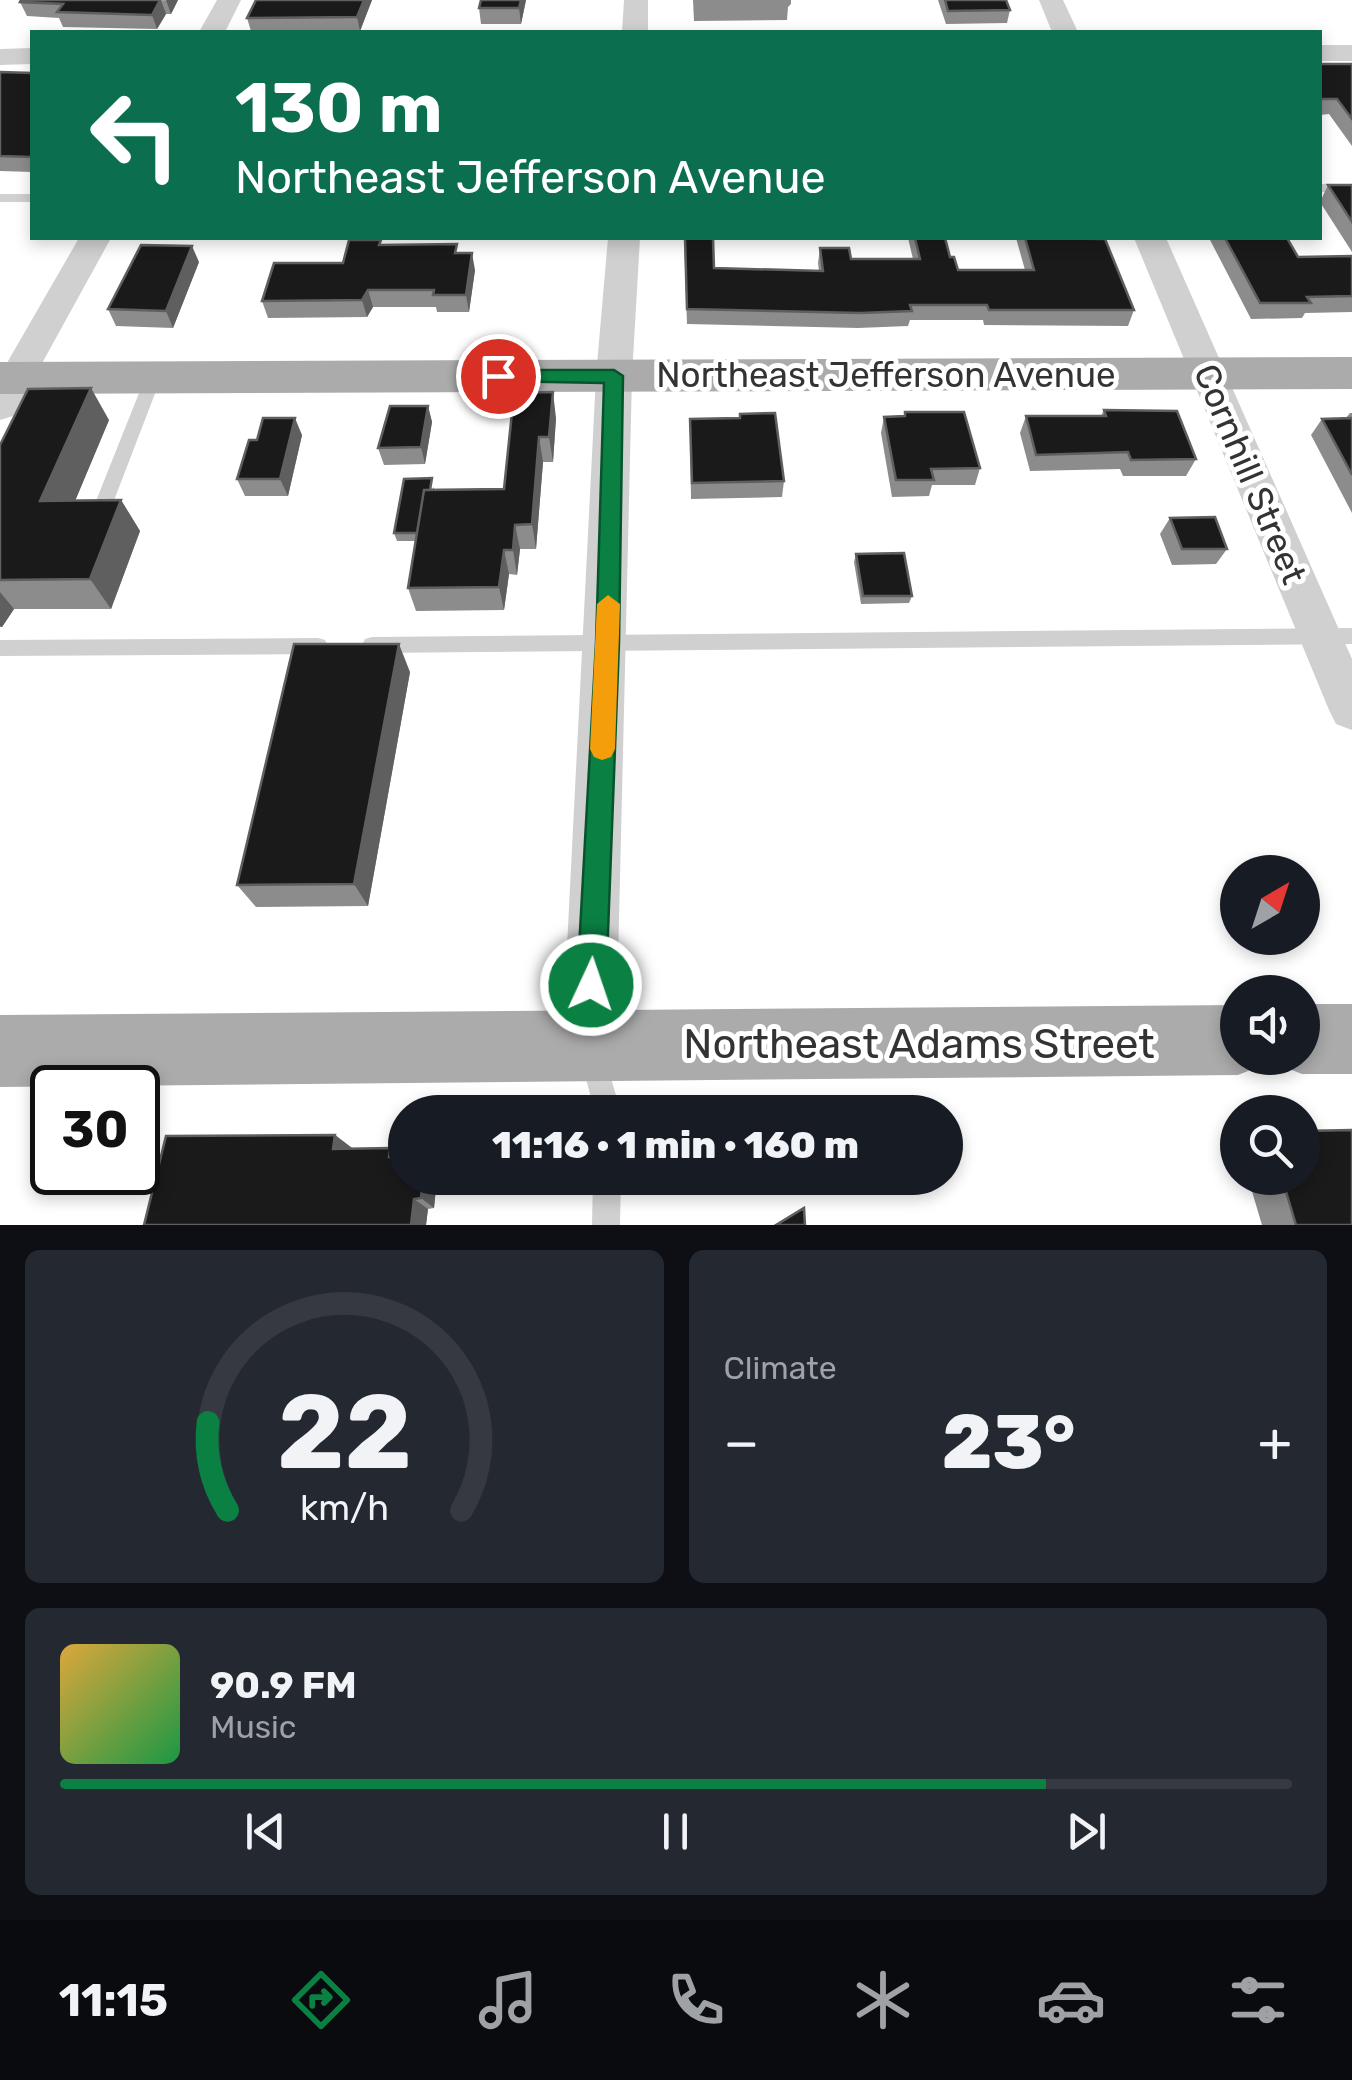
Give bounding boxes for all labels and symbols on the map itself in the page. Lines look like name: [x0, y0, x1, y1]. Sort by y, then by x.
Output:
pin: [456, 334, 541, 419]
street label: Northeast Jefferson Avenue: [656, 354, 1116, 396]
street label: Cornhill Street: [1185, 358, 1315, 590]
north arrow: [1220, 855, 1320, 955]
position arrow: [539, 933, 643, 1037]
street label: Northeast Adams Street: [683, 1019, 1155, 1069]
speed limit sign: 30: [30, 1065, 160, 1195]

